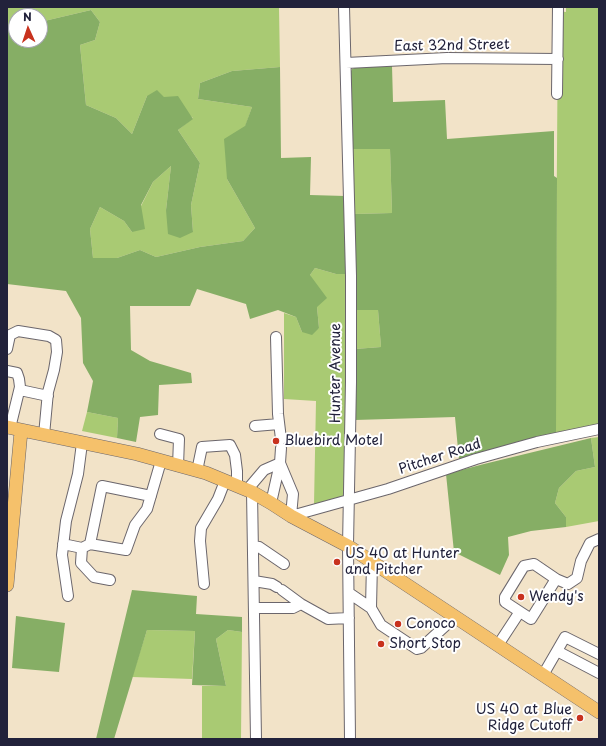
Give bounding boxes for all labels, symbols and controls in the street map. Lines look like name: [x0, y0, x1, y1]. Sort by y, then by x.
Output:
north arrow: [8, 8, 48, 48]
text: N: [23, 8, 32, 25]
street label: East 32nd Street: [394, 37, 510, 55]
street label: Hunter Avenue: [328, 323, 344, 423]
place label: Bluebird Motel: [284, 433, 383, 449]
marker: Bluebird Motel: [271, 436, 281, 446]
street label: Pitcher Road: [397, 436, 483, 478]
place label: US 40 at Hunter and Pitcher: [345, 546, 459, 578]
marker: US 40 at Hunter and Pitcher: [332, 557, 342, 567]
place label: Wendy's: [529, 589, 584, 605]
marker: Wendy's: [516, 592, 526, 602]
place label: Conoco: [406, 616, 456, 632]
marker: Conoco: [393, 619, 403, 629]
place label: Short Stop: [389, 636, 461, 652]
marker: Short Stop: [376, 639, 386, 649]
place label: US 40 at Blue Ridge Cutoff: [476, 702, 572, 734]
marker: US 40 at Blue Ridge Cutoff: [575, 713, 585, 723]

